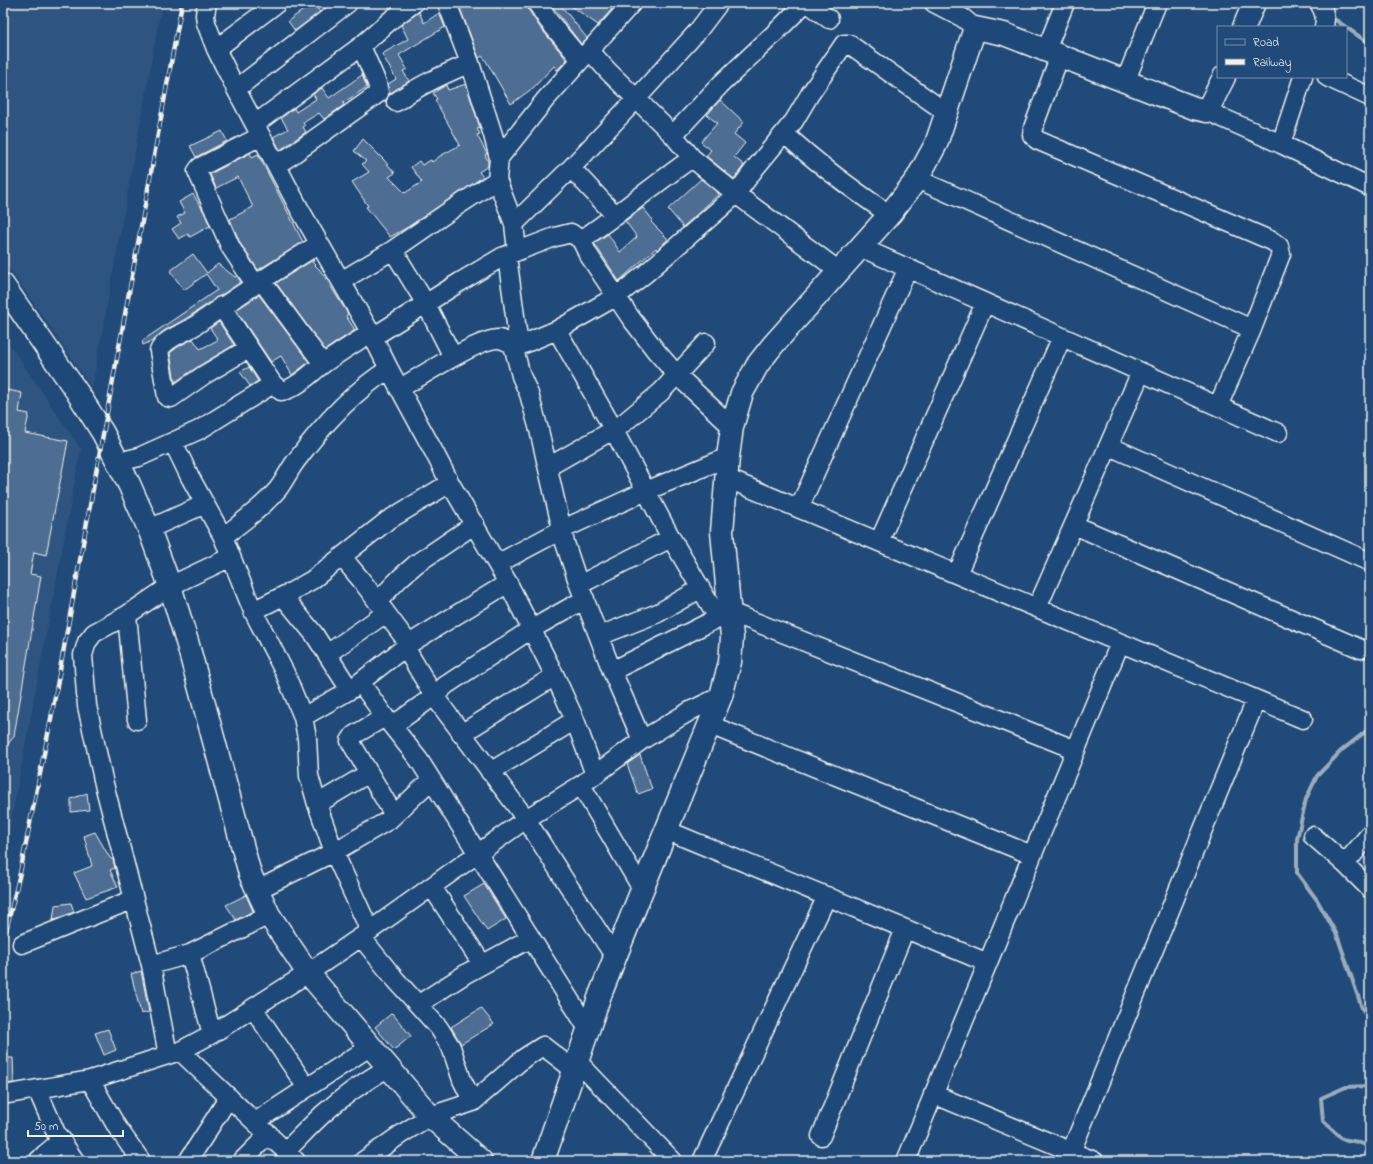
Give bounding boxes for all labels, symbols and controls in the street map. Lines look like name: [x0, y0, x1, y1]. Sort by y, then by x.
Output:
legend: [1217, 26, 1347, 78]
text: Road: [1253, 34, 1279, 52]
text: Railway: [1253, 54, 1292, 73]
scale bar: [28, 1112, 123, 1138]
text: 50 m: [34, 1118, 58, 1136]

